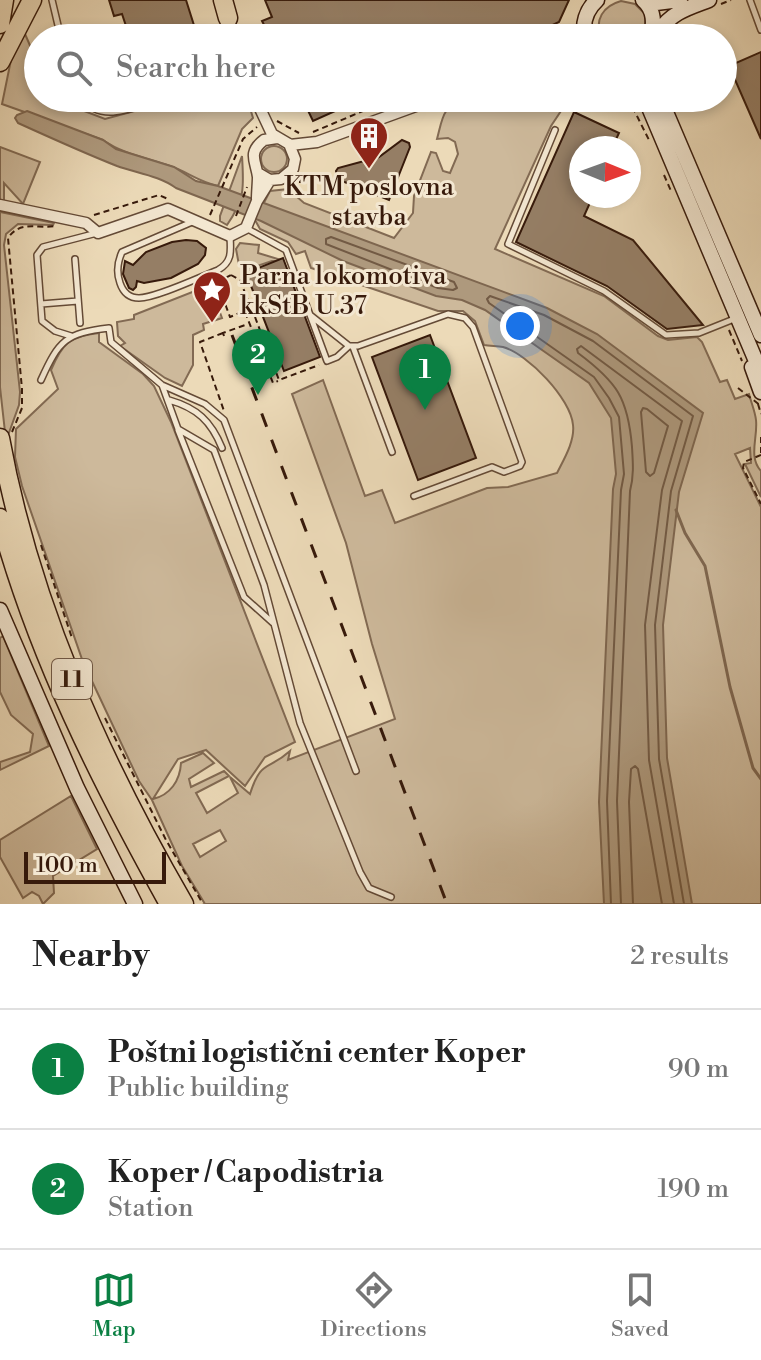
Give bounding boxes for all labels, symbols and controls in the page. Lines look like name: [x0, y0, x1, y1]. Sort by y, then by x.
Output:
search box: [24, 24, 737, 112]
icon: search: [52, 46, 96, 90]
text: Search here: [116, 49, 276, 87]
building icon: KTM poslovna stavba: [348, 115, 390, 170]
north arrow: [569, 136, 641, 208]
place label: KTM poslovna stavba: [284, 171, 455, 233]
place label: Parna lokomotiva kkStB U.37: [240, 260, 447, 322]
place icon: Parna lokomotiva kkStB U.37: [191, 269, 233, 324]
your location: [500, 306, 540, 346]
pin: 2: [232, 329, 284, 395]
pin: 1: [399, 344, 451, 410]
road number: 11: [52, 659, 92, 699]
scale bar: [24, 848, 166, 884]
text: 100 m: [36, 852, 98, 879]
text: Nearby: [32, 935, 150, 977]
text: 2 results: [630, 940, 729, 972]
text: Poštni logistični center Koper: [108, 1034, 526, 1072]
text: 1: [52, 1053, 64, 1085]
text: 90 m: [668, 1053, 729, 1085]
text: Public building: [108, 1072, 289, 1104]
text: Koper / Capodistria: [108, 1154, 383, 1192]
text: 2: [50, 1173, 66, 1205]
text: 190 m: [658, 1173, 729, 1205]
text: Station: [108, 1192, 194, 1224]
tab: Map: [92, 1268, 136, 1343]
tab: Directions: [321, 1268, 427, 1343]
tab: Saved: [611, 1268, 669, 1343]

